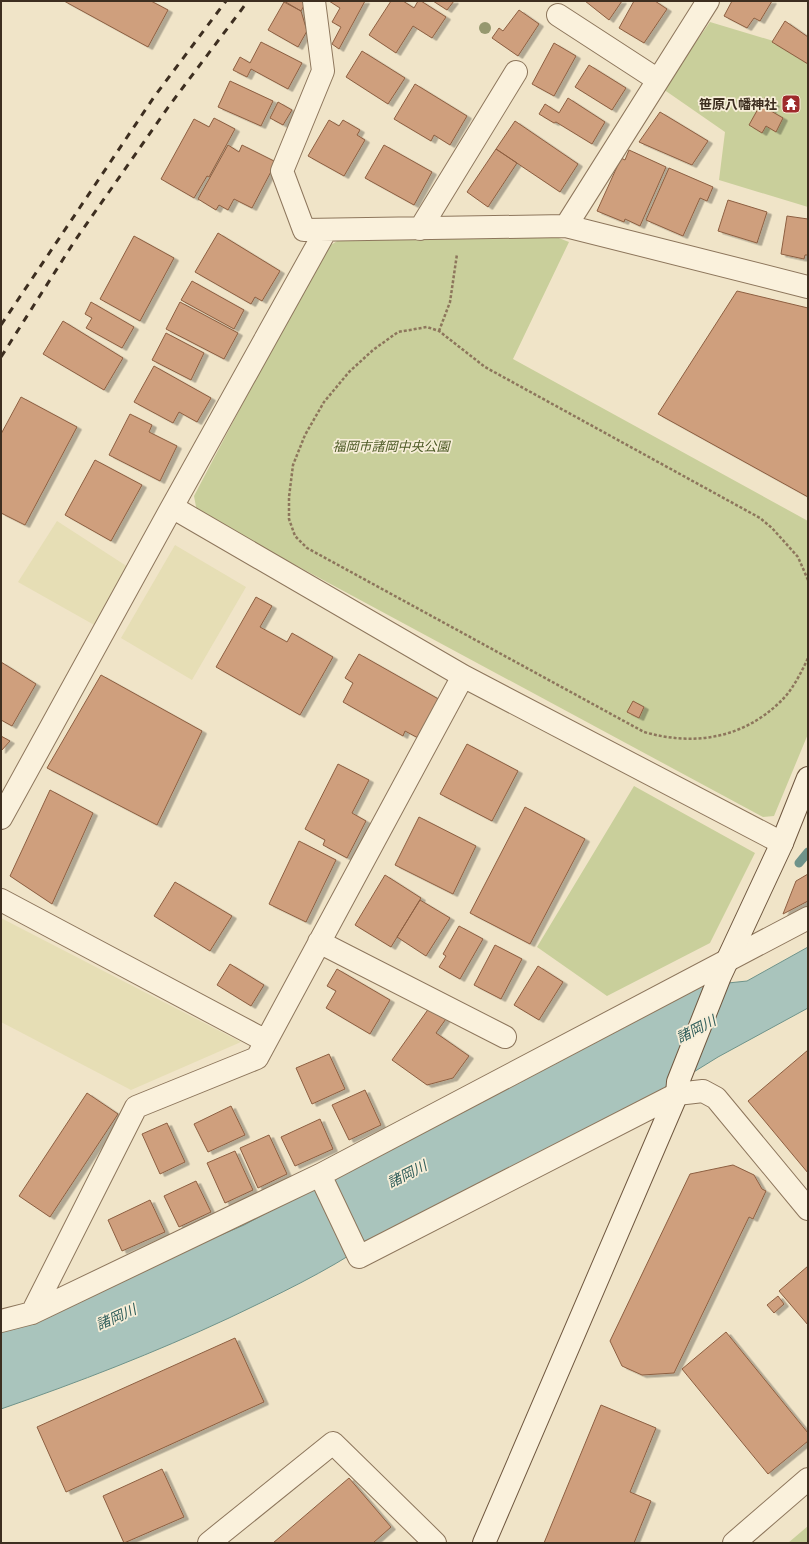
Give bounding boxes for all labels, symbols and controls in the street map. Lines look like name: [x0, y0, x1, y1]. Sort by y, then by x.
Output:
temple icon: 笹原八幡神社: [780, 93, 802, 115]
place label: 笹原八幡神社: [699, 97, 777, 112]
park label: 福岡市諸岡中央公園: [332, 439, 451, 454]
water label: 諸岡川: [674, 1011, 721, 1047]
water label: 諸岡川: [385, 1156, 432, 1192]
water label: 諸岡川: [94, 1300, 141, 1334]

